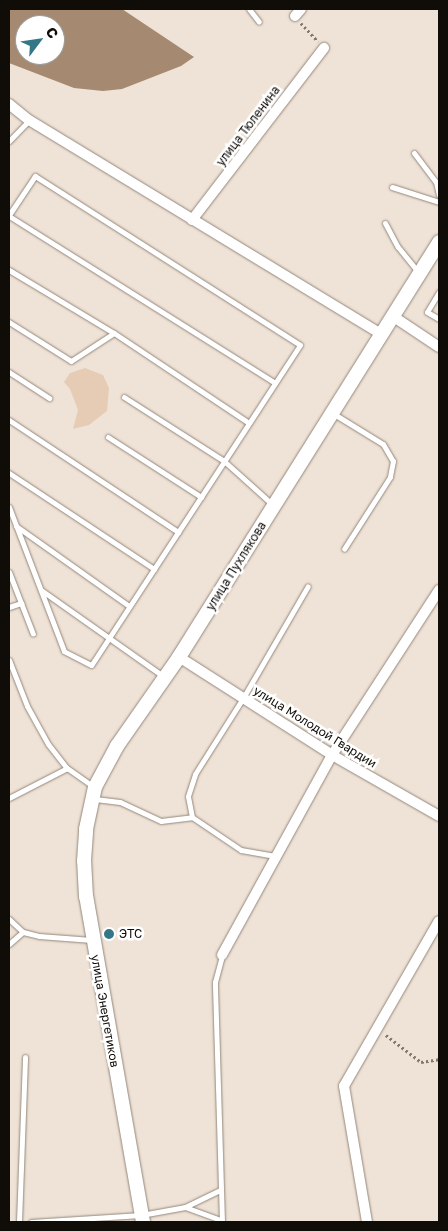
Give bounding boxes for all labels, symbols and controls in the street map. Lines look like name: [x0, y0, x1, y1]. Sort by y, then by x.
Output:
north arrow: [15, 15, 65, 65]
text: С: [43, 24, 62, 41]
street label: улица Тюленина: [213, 83, 283, 169]
street label: улица Пухлякова: [203, 519, 269, 613]
street label: улица Молодой Гвардии: [251, 683, 379, 771]
place label: ЭТС: [119, 927, 142, 941]
marker: ЭТС: [103, 928, 115, 940]
street label: улица Энергетиков: [88, 954, 122, 1068]

